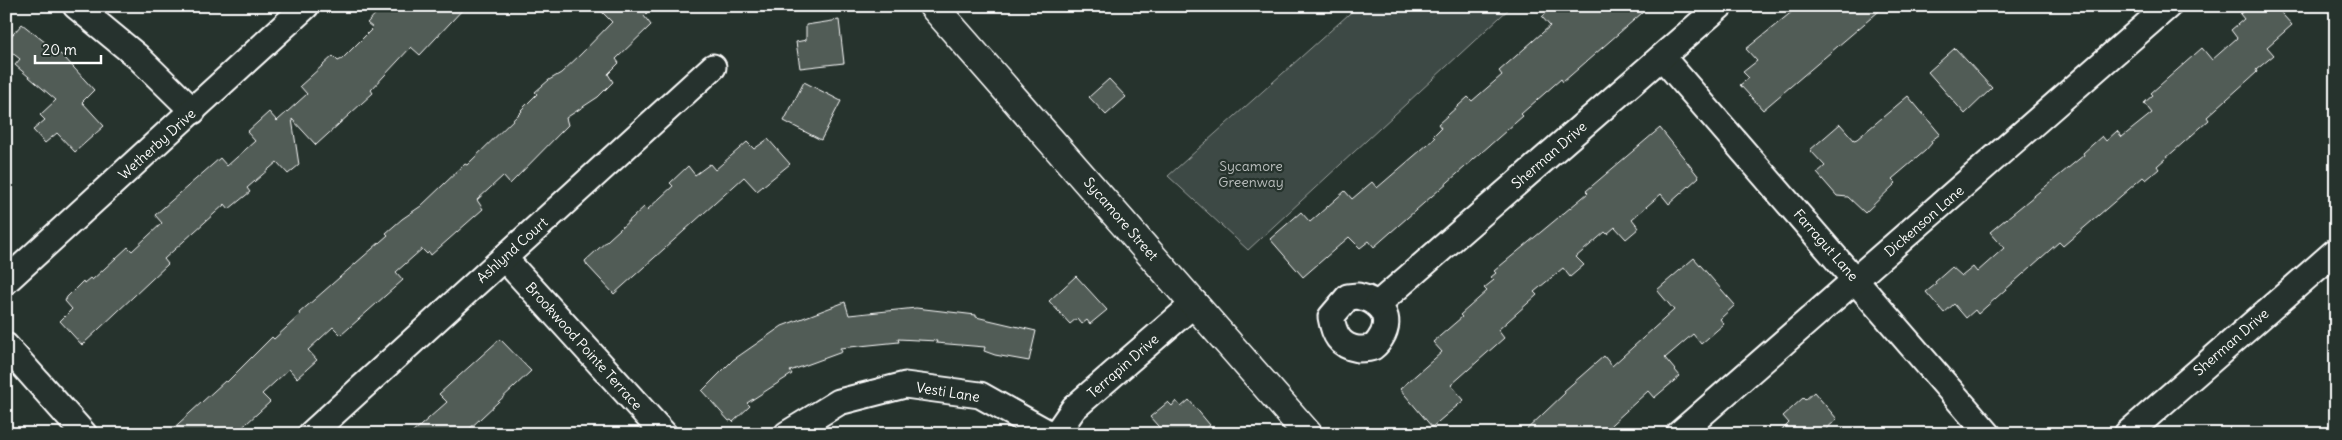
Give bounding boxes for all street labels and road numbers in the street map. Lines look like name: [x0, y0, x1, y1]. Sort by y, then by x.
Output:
street label: Wetherby Drive: [115, 105, 199, 183]
street label: Sherman Drive: [1508, 117, 1590, 193]
street label: Sycamore Street: [1080, 174, 1162, 265]
street label: Dickenson Lane: [1880, 181, 1968, 261]
street label: Farragut Lane: [1790, 205, 1862, 285]
street label: Ashlynd Court: [473, 213, 552, 287]
street label: Brookwood Pointe Terrace: [522, 278, 646, 414]
street label: Sherman Drive: [2190, 304, 2272, 380]
street label: Terrapin Drive: [1084, 330, 1162, 402]
street label: Vesti Lane: [915, 378, 981, 406]

